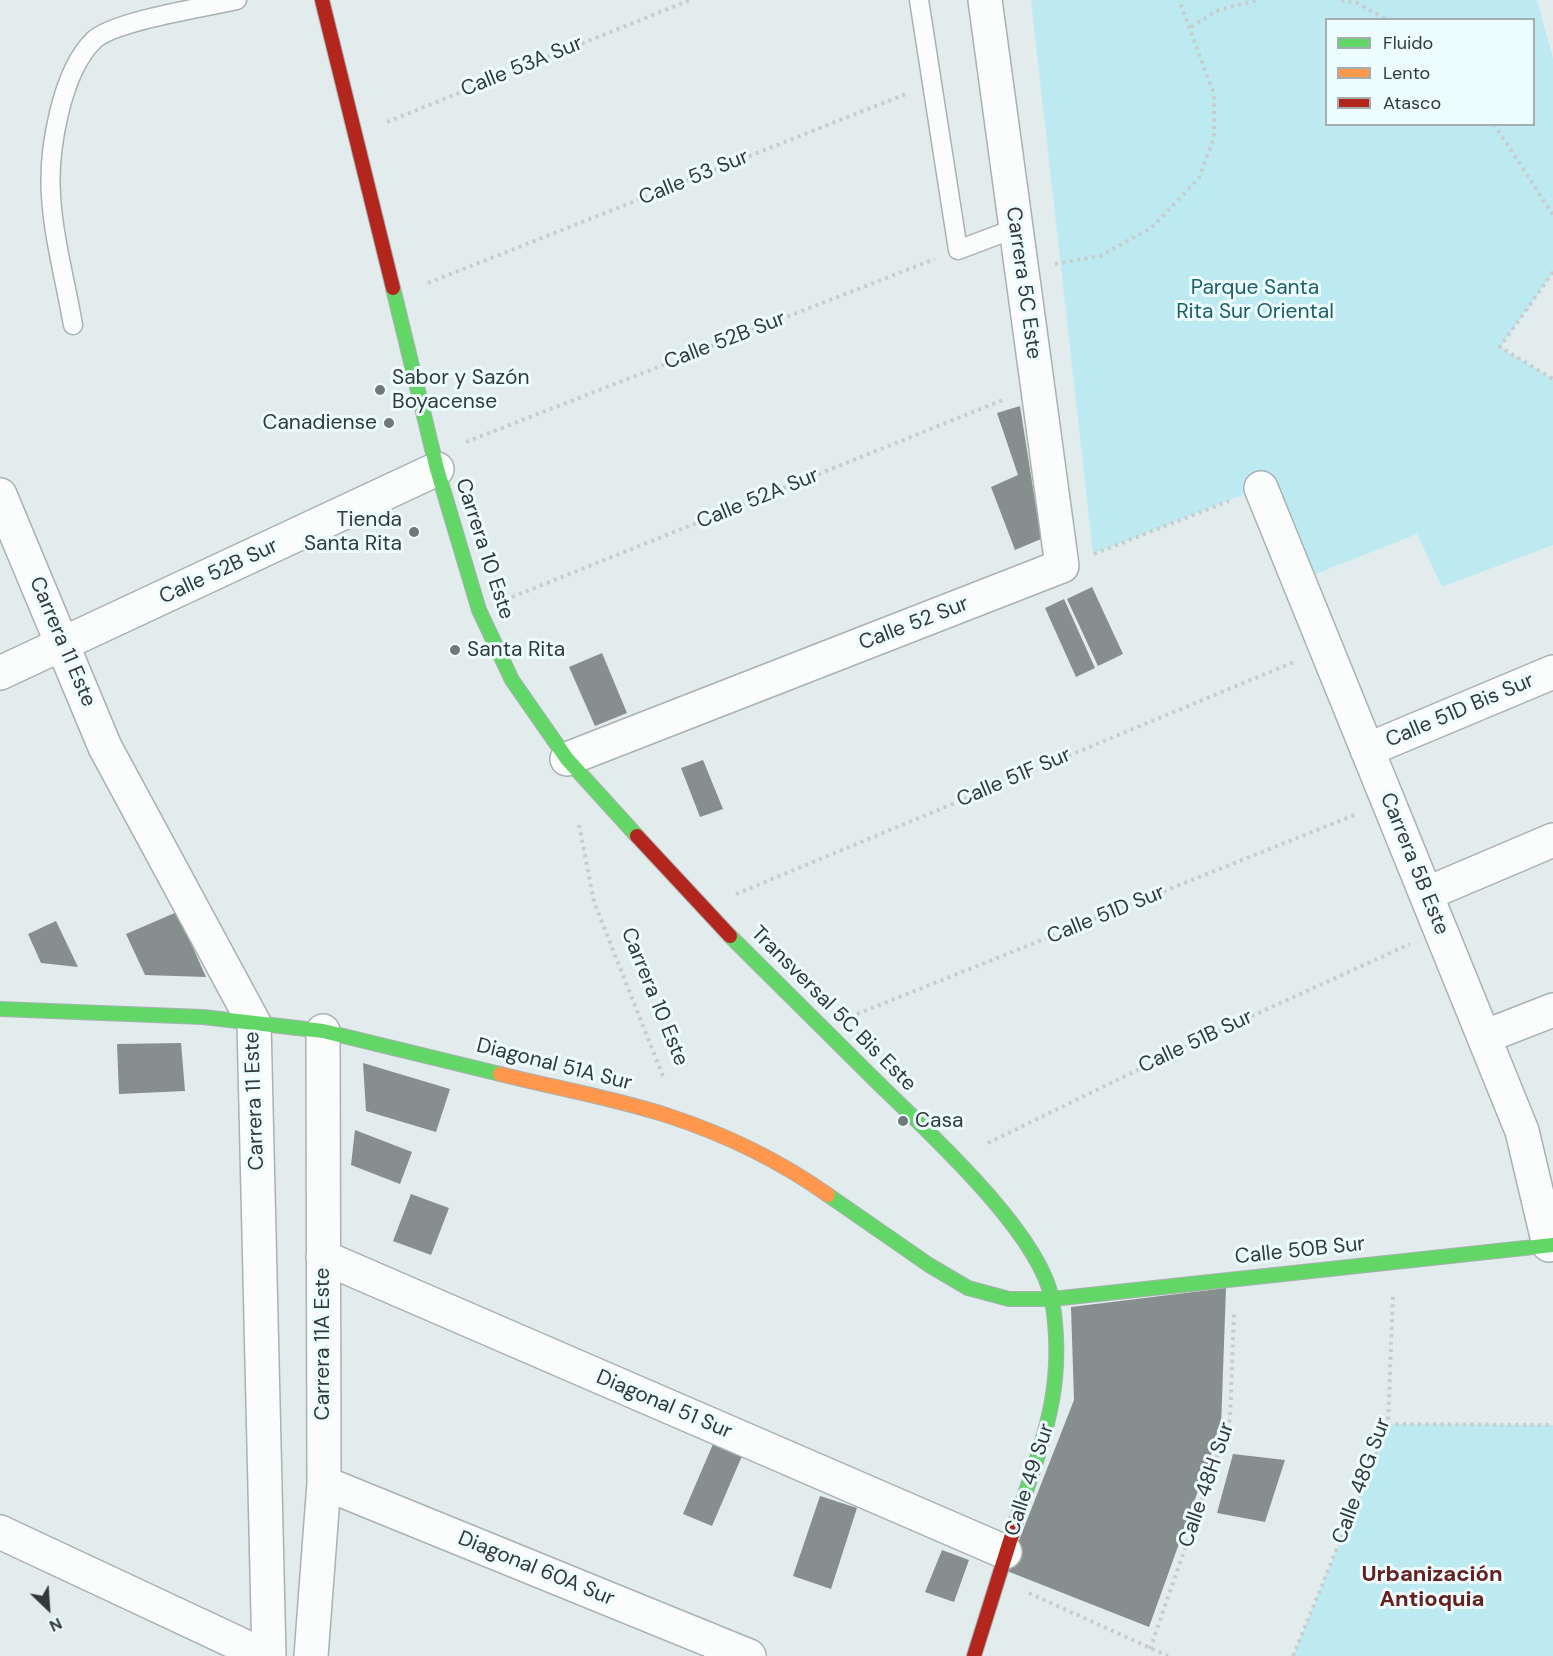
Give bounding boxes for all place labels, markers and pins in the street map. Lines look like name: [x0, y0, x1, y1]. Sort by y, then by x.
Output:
place label: Sabor y Sazón Boyacense: [392, 365, 530, 415]
marker: Sabor y Sazón Boyacense: [373, 383, 387, 397]
place label: Canadiense: [262, 410, 377, 436]
marker: Canadiense: [382, 416, 396, 430]
place label: Tienda Santa Rita: [304, 507, 402, 557]
marker: Tienda Santa Rita: [407, 525, 421, 539]
place label: Santa Rita: [467, 637, 565, 663]
marker: Santa Rita: [448, 643, 462, 657]
place label: Casa: [915, 1108, 963, 1134]
marker: Casa: [896, 1114, 910, 1128]

